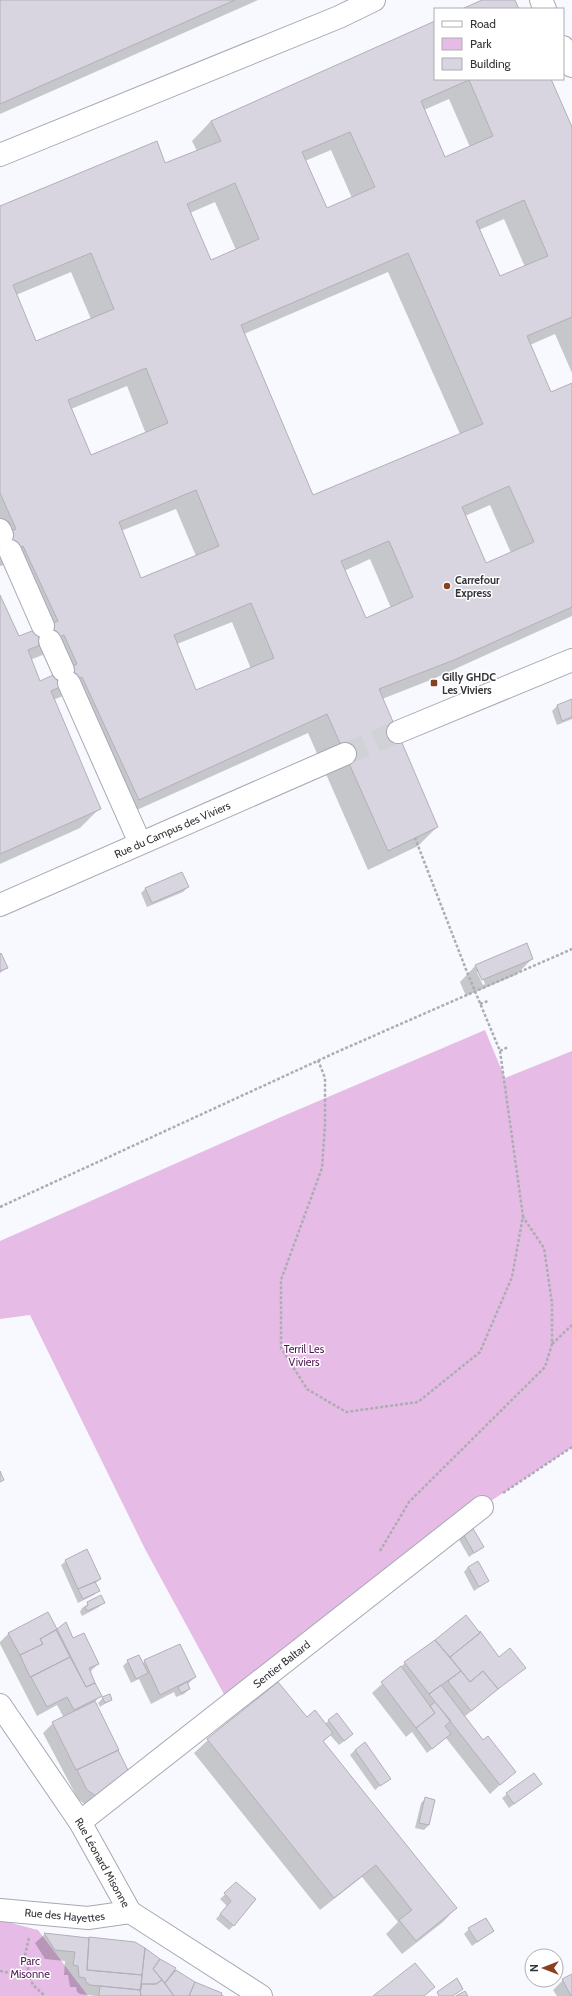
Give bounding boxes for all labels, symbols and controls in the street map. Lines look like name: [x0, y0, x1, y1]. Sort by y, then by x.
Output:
legend: [434, 8, 564, 80]
text: Road: [470, 16, 496, 31]
text: Park: [470, 36, 492, 51]
text: Building: [470, 56, 512, 71]
place label: Carrefour Express: [455, 573, 500, 600]
marker: Carrefour Express: [442, 581, 452, 591]
place label: Gilly GHDC Les Viviers: [442, 670, 496, 697]
marker: Gilly GHDC Les Viviers: [429, 678, 439, 688]
street label: Rue du Campus des Viviers: [112, 798, 233, 861]
park label: Terril Les Viviers: [284, 1342, 325, 1369]
street label: Sentier Baltard: [250, 1637, 313, 1691]
street label: Rue Léonard Misonne: [72, 1815, 133, 1910]
street label: Rue des Hayettes: [24, 1905, 106, 1925]
north arrow: [524, 1948, 564, 1988]
park label: Parc Misonne: [10, 1954, 50, 1981]
text: N: [527, 1964, 541, 1972]

